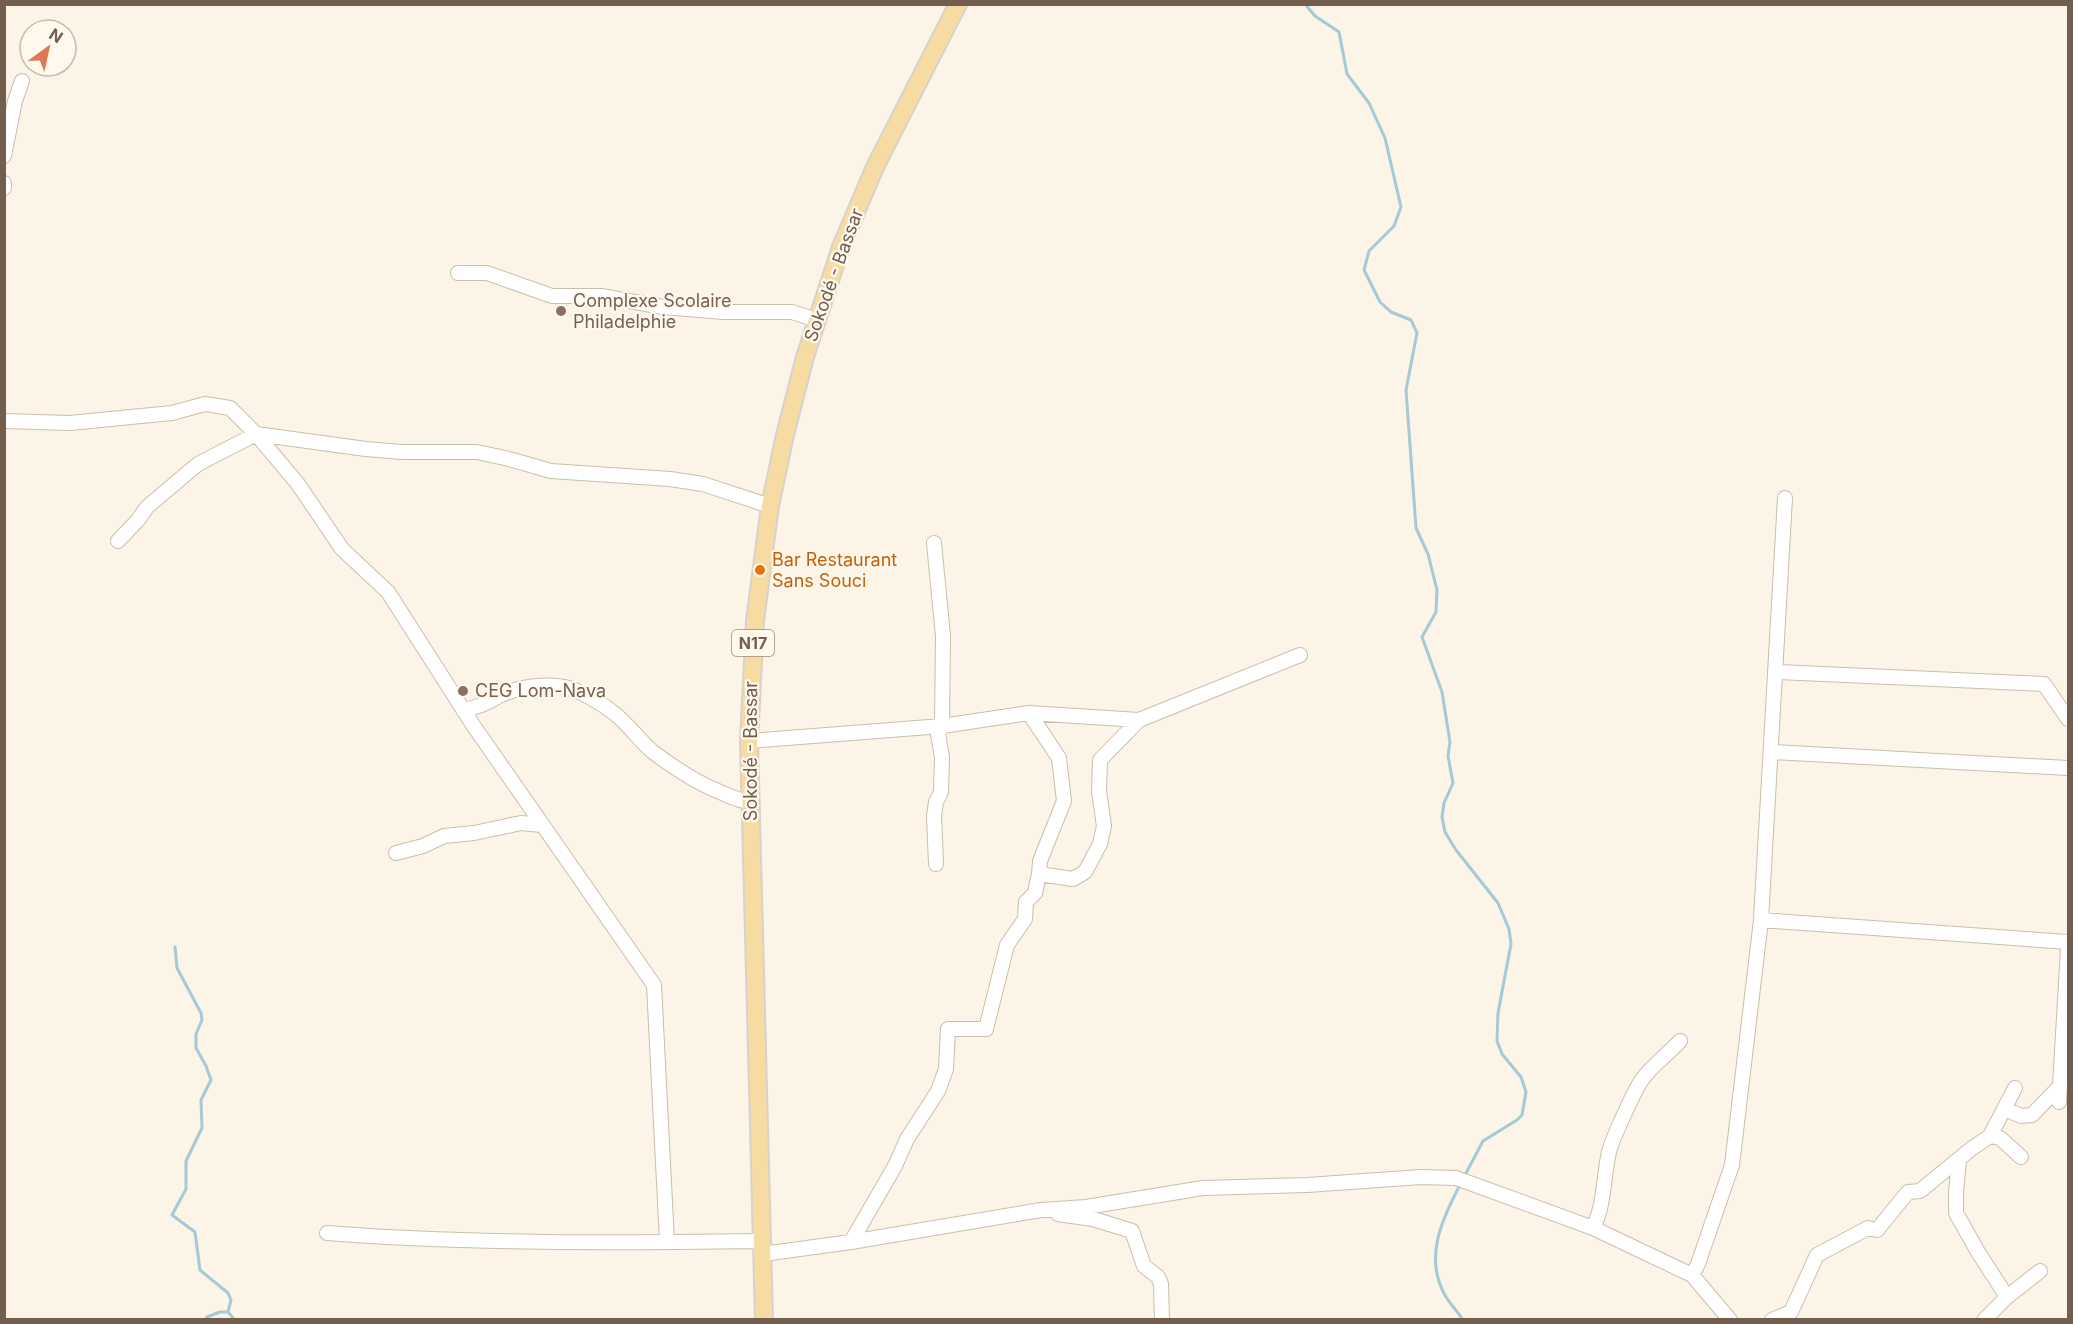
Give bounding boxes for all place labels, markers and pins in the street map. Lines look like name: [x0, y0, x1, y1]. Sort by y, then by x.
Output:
place label: Complexe Scolaire Philadelphie: [573, 290, 732, 332]
marker: Complexe Scolaire Philadelphie: [554, 304, 568, 318]
place label: Bar Restaurant Sans Souci: [772, 549, 897, 591]
marker: Bar Restaurant Sans Souci: [753, 563, 767, 577]
place label: CEG Lom-Nava: [475, 680, 606, 701]
marker: CEG Lom-Nava: [456, 684, 470, 698]

